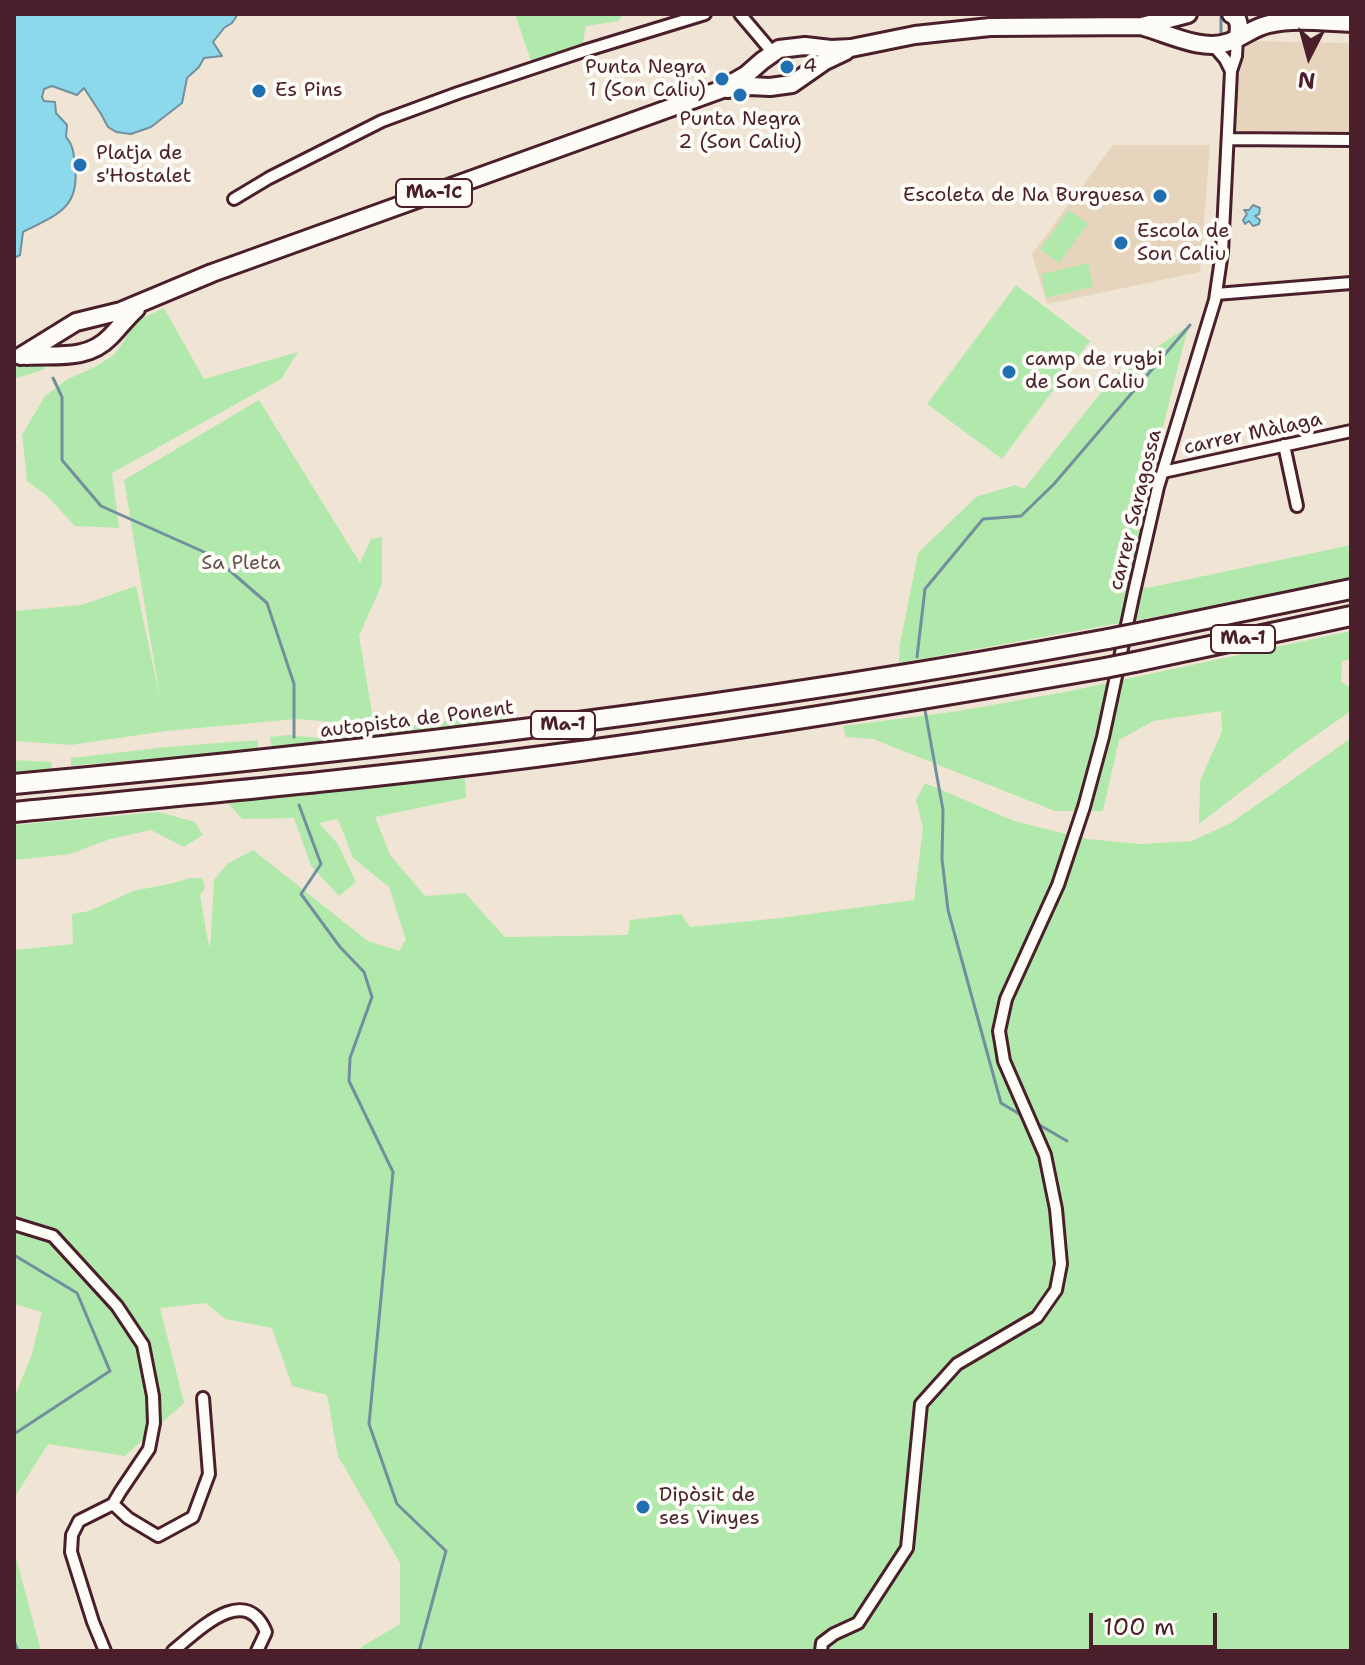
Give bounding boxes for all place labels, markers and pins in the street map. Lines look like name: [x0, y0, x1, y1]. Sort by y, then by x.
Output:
place label: 4: [803, 55, 817, 79]
place label: Punta Negra 1 (Son Caliu): [585, 56, 706, 103]
marker: 4: [778, 58, 796, 76]
marker: Punta Negra 1 (Son Caliu): [713, 70, 731, 88]
place label: Es Pins: [275, 79, 343, 103]
marker: Es Pins: [250, 82, 268, 100]
marker: Punta Negra 2 (Son Caliu): [731, 86, 749, 104]
place label: Punta Negra 2 (Son Caliu): [678, 108, 802, 155]
place label: Platja de s'Hostalet: [96, 142, 191, 189]
marker: Platja de s'Hostalet: [71, 156, 89, 174]
place label: Escoleta de Na Burguesa: [903, 184, 1144, 208]
marker: Escoleta de Na Burguesa: [1151, 187, 1169, 205]
place label: Escola de Son Caliu: [1137, 220, 1229, 267]
marker: Escola de Son Caliu: [1112, 234, 1130, 252]
place label: camp de rugbi de Son Caliu: [1025, 348, 1163, 395]
marker: camp de rugbi de Son Caliu: [1000, 363, 1018, 381]
place label: Dipòsit de ses Vinyes: [659, 1484, 760, 1531]
marker: Dipòsit de ses Vinyes: [634, 1498, 652, 1516]

